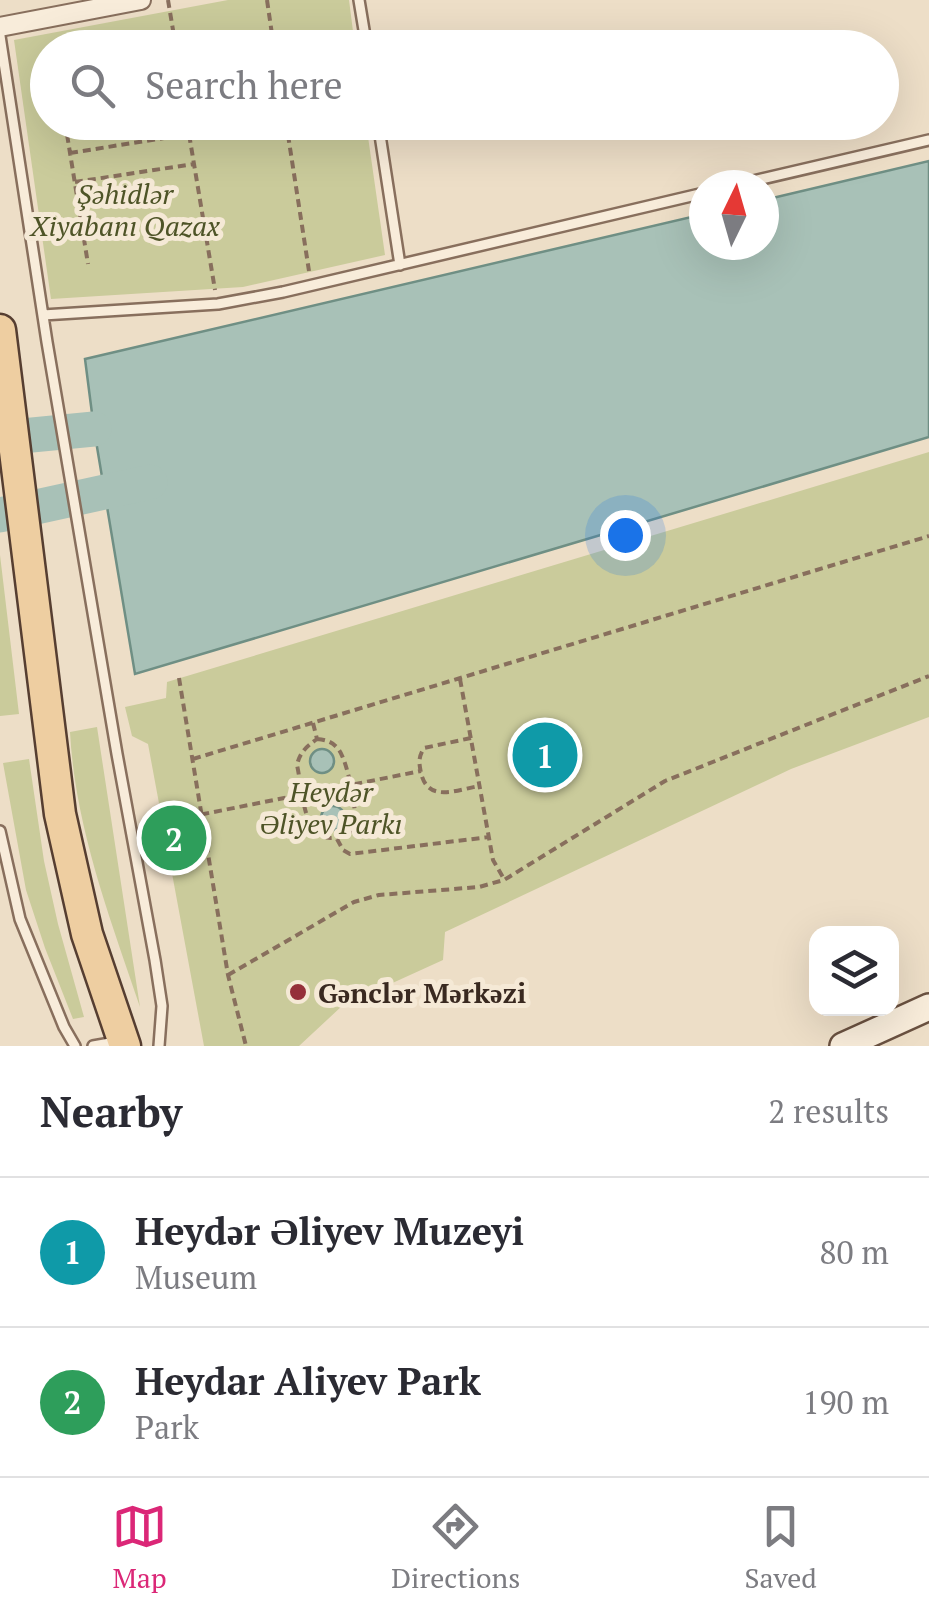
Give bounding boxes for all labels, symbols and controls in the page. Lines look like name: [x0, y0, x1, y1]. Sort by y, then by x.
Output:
search box: [30, 30, 899, 140]
icon: search: [65, 58, 120, 113]
text: Search here: [145, 60, 343, 110]
north arrow: [689, 170, 779, 260]
park label: Şəhidlər Xiyabanı Qazax: [28, 175, 221, 244]
your location: [600, 510, 651, 561]
pin: 1: [512, 718, 578, 792]
park label: Heydər Əliyev Parkı: [260, 773, 402, 842]
pin: 2: [142, 800, 206, 876]
map controls: [809, 926, 899, 1016]
button: layers: [809, 926, 899, 1016]
place label: Gənclər Mərkəzi: [318, 974, 526, 1011]
marker: Gənclər Mərkəzi: [287, 981, 309, 1003]
text: Nearby: [40, 1083, 182, 1139]
text: 2 results: [768, 1090, 889, 1132]
text: Heydər Əliyev Muzeyi: [135, 1206, 524, 1256]
text: 1: [63, 1231, 82, 1273]
text: 80 m: [819, 1231, 889, 1273]
text: Museum: [135, 1256, 257, 1298]
text: Heydar Aliyev Park: [135, 1356, 481, 1406]
text: 2: [63, 1381, 82, 1423]
text: 190 m: [802, 1381, 889, 1423]
text: Park: [135, 1406, 199, 1448]
tab: Map: [112, 1499, 167, 1596]
tab: Directions: [391, 1499, 520, 1596]
tab: Saved: [744, 1499, 817, 1596]

